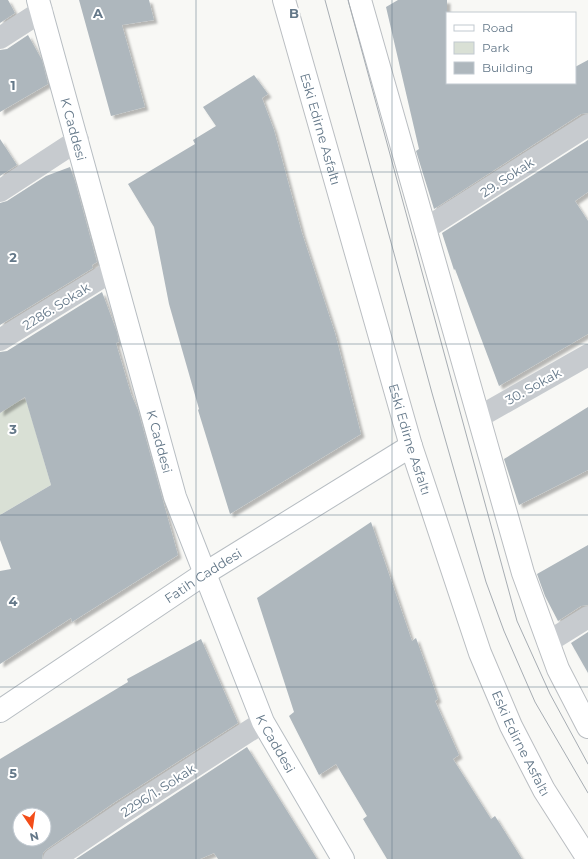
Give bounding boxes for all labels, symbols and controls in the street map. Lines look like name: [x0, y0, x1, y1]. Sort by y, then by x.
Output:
text: A: [92, 5, 104, 21]
text: B: [289, 5, 299, 21]
legend: [446, 12, 576, 84]
text: Road: [482, 20, 513, 35]
text: Park: [482, 40, 510, 55]
text: Building: [482, 60, 533, 75]
street label: Eski Edirne Asfaltı: [297, 71, 344, 187]
text: 1: [10, 77, 16, 93]
street label: K Caddesi: [57, 96, 90, 163]
street label: 29. Sokak: [477, 154, 537, 200]
text: 2: [9, 249, 17, 265]
street label: 2286. Sokak: [19, 279, 93, 333]
street label: 30. Sokak: [502, 364, 564, 408]
street label: Eski Edirne Asfaltı: [386, 382, 435, 497]
street label: K Caddesi: [143, 408, 176, 475]
text: 3: [8, 421, 17, 437]
street label: Fatih Caddesi: [161, 545, 244, 606]
text: 4: [9, 593, 18, 609]
street label: Eski Edirne Asfaltı: [489, 688, 554, 799]
street label: K Caddesi: [253, 712, 299, 775]
street label: 2296/1. Sokak: [118, 760, 198, 820]
text: 5: [9, 765, 17, 781]
north arrow: [12, 807, 52, 847]
text: N: [28, 829, 40, 845]

